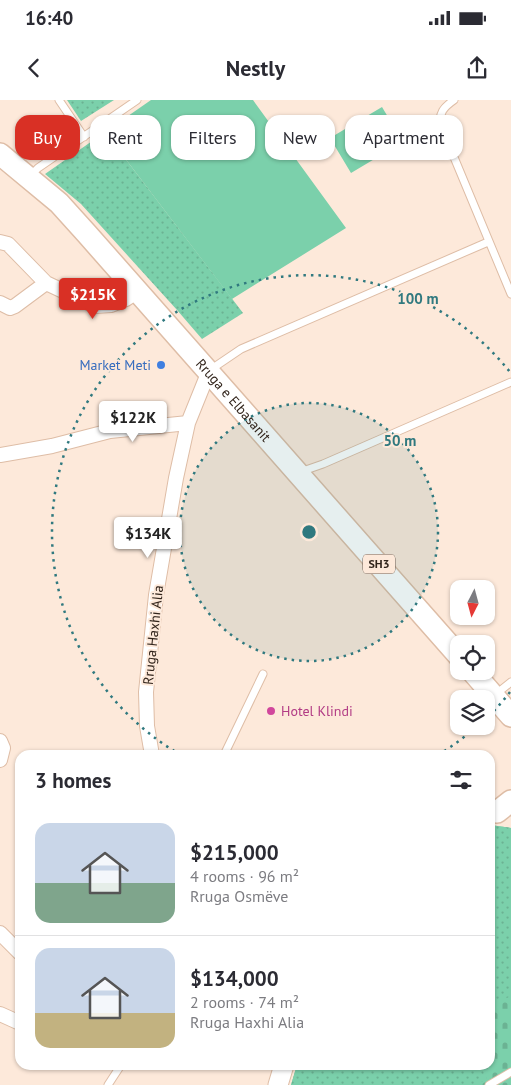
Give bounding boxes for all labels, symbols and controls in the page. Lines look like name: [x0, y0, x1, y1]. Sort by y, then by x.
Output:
text: 16:40: [25, 6, 73, 30]
icon: back: [20, 54, 48, 82]
text: Nestly: [226, 54, 285, 82]
icon: share: [463, 54, 491, 82]
chip: Buy: [15, 115, 80, 160]
chip: Rent: [90, 115, 161, 160]
chip: Filters: [171, 115, 255, 160]
chip: New: [265, 115, 335, 160]
chip: Apartment: [345, 115, 463, 160]
pin: $215K: [58, 278, 128, 320]
text: $215K: [70, 284, 116, 304]
text: 100 m: [397, 289, 439, 308]
street label: Rruga e Elbasanit: [192, 355, 275, 446]
place label: Market Meti: [79, 356, 151, 374]
marker: Market Meti: [155, 359, 167, 371]
pin: $122K: [98, 400, 168, 443]
text: $122K: [110, 407, 156, 427]
text: 50 m: [384, 431, 416, 450]
pin: $134K: [113, 516, 183, 559]
text: $134K: [125, 523, 171, 543]
centre of rings: [300, 523, 318, 541]
road number: SH3: [363, 554, 395, 574]
north arrow: [450, 580, 495, 625]
map controls: [450, 580, 495, 735]
street label: Rruga Haxhi Alia: [139, 584, 167, 686]
button: locate: [450, 635, 495, 680]
button: layers: [450, 690, 495, 735]
place label: Hotel Klindi: [281, 702, 353, 720]
marker: Hotel Klindi: [265, 705, 277, 717]
icon: filters: [447, 766, 475, 794]
text: 3 homes: [35, 767, 111, 794]
text: $215,000: [190, 839, 279, 866]
icon: home: [75, 843, 135, 903]
text: 4 rooms · 96 m²: [190, 866, 299, 886]
text: Rruga Osmëve: [190, 886, 288, 906]
text: $134,000: [190, 965, 279, 992]
icon: home: [75, 968, 135, 1028]
text: 2 rooms · 74 m²: [190, 992, 299, 1012]
text: Rruga Haxhi Alia: [190, 1012, 304, 1032]

